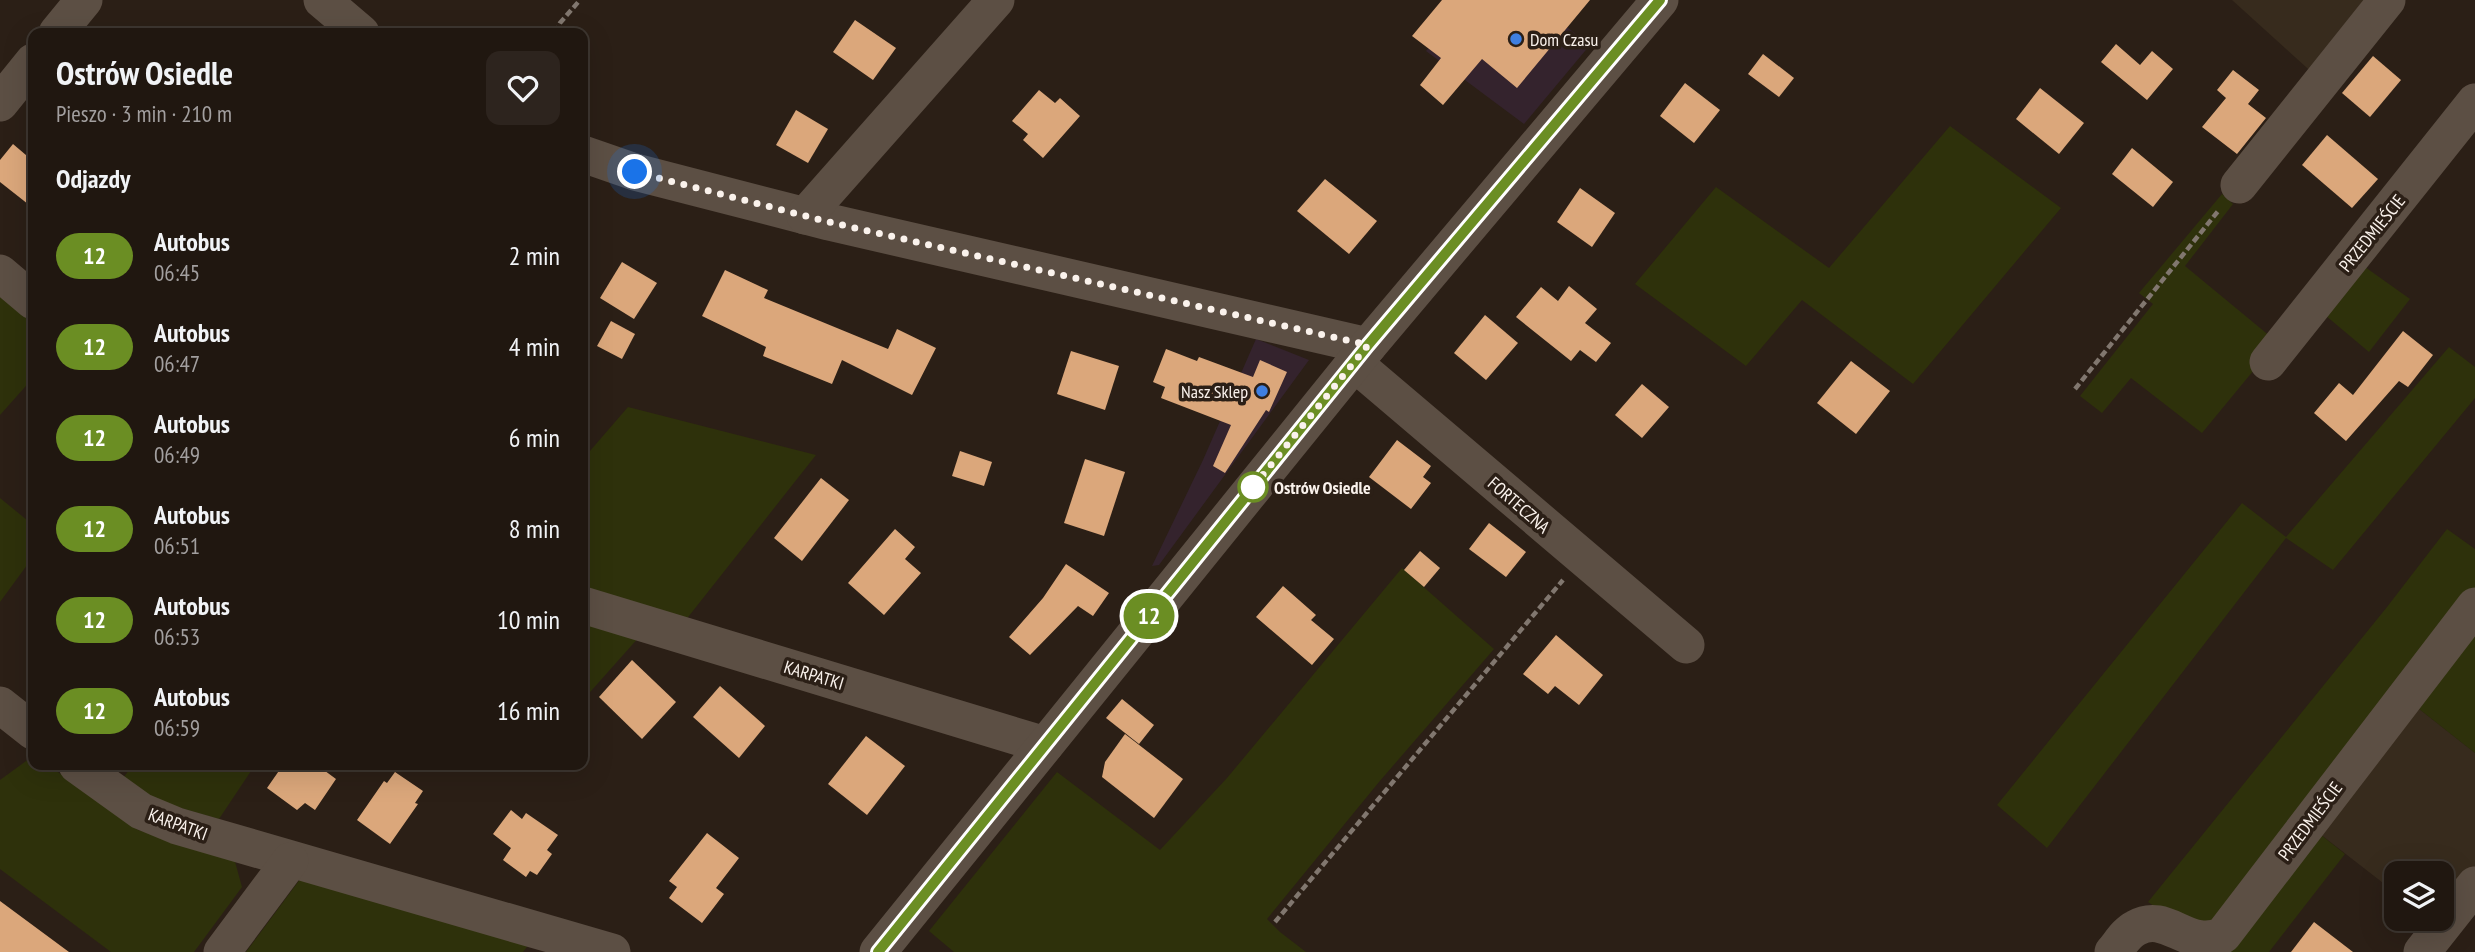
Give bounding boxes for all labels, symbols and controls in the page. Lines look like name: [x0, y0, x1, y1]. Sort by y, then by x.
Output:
place label: Dom Czasu: [1530, 28, 1598, 51]
marker: Dom Czasu: [1508, 31, 1524, 47]
text: Ostrów Osiedle: [56, 51, 233, 94]
button: heart: [486, 51, 560, 125]
text: Pieszo · 3 min · 210 m: [56, 99, 232, 128]
your location: [617, 154, 652, 189]
text: Odjazdy: [56, 162, 130, 195]
street label: PRZEDMIEŚCIE: [2334, 190, 2410, 276]
text: Autobus: [154, 225, 230, 258]
text: 2 min: [509, 239, 560, 272]
text: 12: [83, 240, 106, 271]
text: 06:45: [154, 258, 200, 287]
text: Autobus: [154, 316, 230, 349]
text: 4 min: [509, 330, 560, 363]
text: 12: [83, 331, 106, 362]
text: 06:47: [154, 349, 200, 378]
place label: Nasz Sklep: [1181, 380, 1248, 403]
marker: Nasz Sklep: [1254, 383, 1270, 399]
text: Autobus: [154, 407, 230, 440]
text: 6 min: [509, 421, 560, 454]
text: 12: [83, 422, 106, 453]
text: 06:49: [154, 440, 200, 469]
marker: Ostrów Osiedle: [1238, 472, 1268, 502]
street label: FORTECZNA: [1483, 472, 1555, 539]
place label: Ostrów Osiedle: [1274, 476, 1371, 499]
text: Autobus: [154, 498, 230, 531]
text: 8 min: [509, 512, 560, 545]
text: 12: [83, 513, 106, 544]
text: 06:51: [154, 531, 200, 560]
text: Autobus: [154, 589, 230, 622]
line badge: 12: [1118, 593, 1180, 639]
text: 12: [1138, 600, 1160, 631]
text: 10 min: [497, 603, 560, 636]
text: 12: [83, 604, 106, 635]
text: 06:53: [154, 622, 200, 651]
street label: KARPATKI: [781, 655, 847, 695]
text: Autobus: [154, 680, 230, 713]
text: 16 min: [497, 694, 560, 727]
text: 12: [83, 695, 106, 726]
text: 06:59: [154, 713, 200, 742]
street label: PRZEDMIEŚCIE: [2273, 777, 2347, 865]
street label: KARPATKI: [145, 803, 211, 845]
map controls: [2384, 861, 2454, 931]
button: layers: [2384, 861, 2454, 931]

